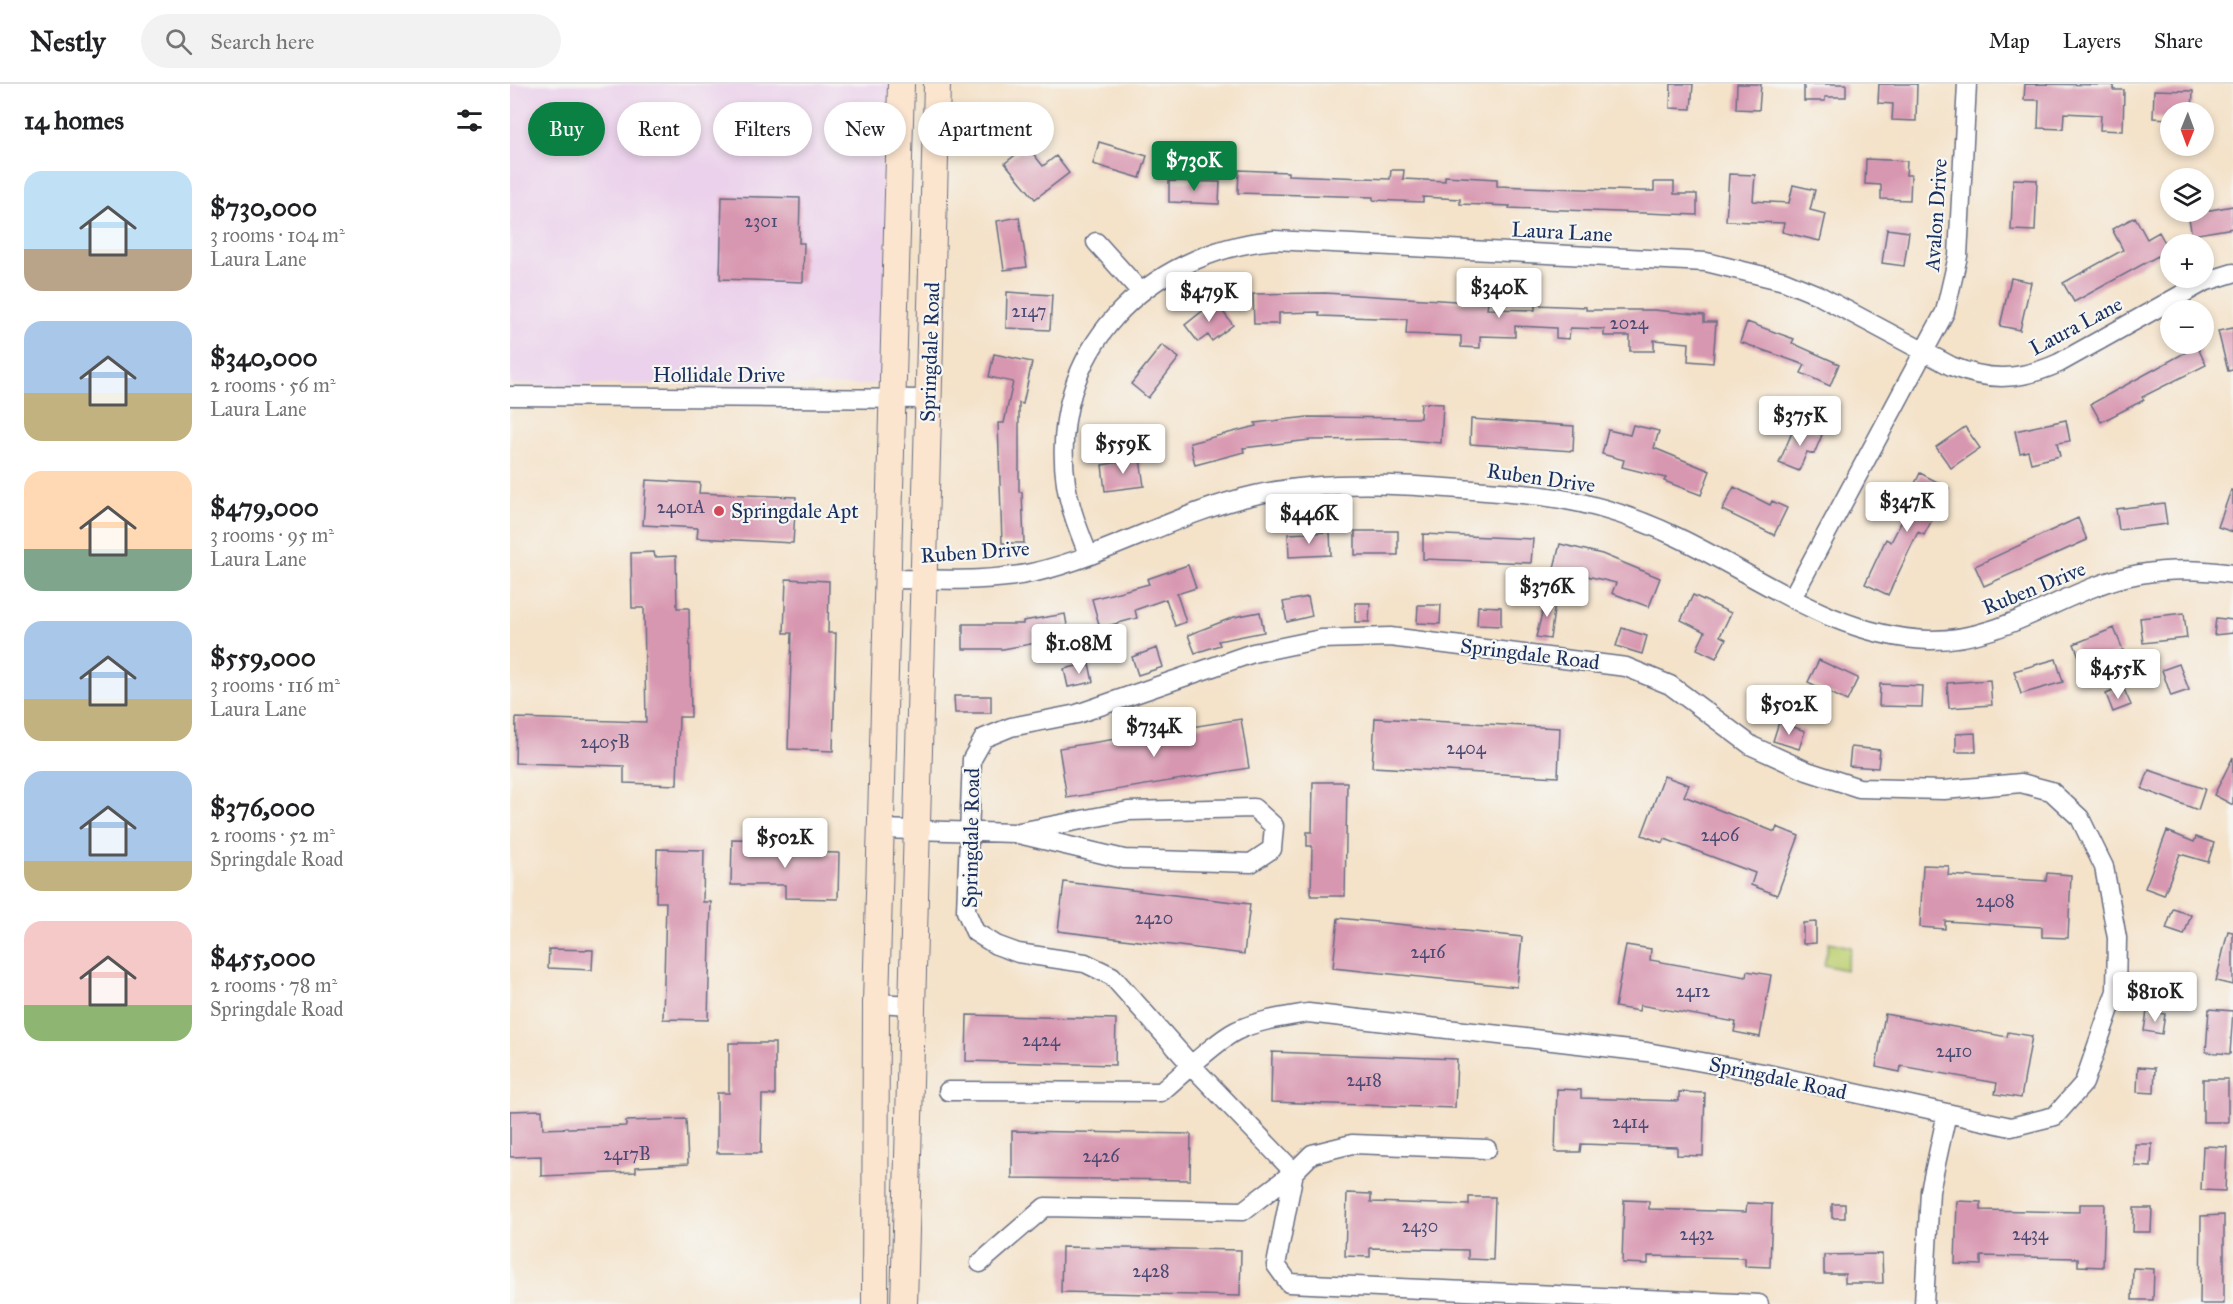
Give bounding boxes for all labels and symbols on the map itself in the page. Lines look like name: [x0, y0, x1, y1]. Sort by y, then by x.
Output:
north arrow: [2160, 102, 2214, 156]
pin: $730K: [1152, 141, 1236, 192]
street label: Avalon Drive: [1919, 157, 1953, 273]
house number: 2301: [744, 210, 778, 232]
street label: Laura Lane: [1511, 216, 1614, 248]
pin: $340K: [1457, 268, 1541, 319]
pin: $479K: [1167, 272, 1251, 323]
street label: Springdale Road: [915, 281, 945, 423]
street label: Laura Lane: [2025, 291, 2127, 361]
house number: 2147: [1012, 300, 1046, 322]
house number: 2024: [1610, 312, 1649, 334]
street label: Hollidale Drive: [653, 362, 785, 388]
pin: $375K: [1758, 396, 1842, 447]
pin: $559K: [1081, 424, 1165, 475]
street label: Ruben Drive: [1485, 458, 1597, 499]
pin: $347K: [1865, 482, 1949, 533]
pin: $446K: [1267, 494, 1351, 545]
house number: 2401A: [657, 496, 705, 518]
place label: Springdale Apt: [731, 498, 859, 524]
marker: Springdale Apt: [712, 504, 726, 518]
street label: Ruben Drive: [920, 535, 1031, 569]
street label: Ruben Drive: [1979, 555, 2090, 620]
pin: $376K: [1505, 567, 1589, 618]
pin: $1.08M: [1030, 624, 1128, 675]
street label: Springdale Road: [1459, 633, 1602, 676]
pin: $455K: [2076, 649, 2160, 700]
pin: $502K: [1747, 685, 1831, 736]
pin: $734K: [1112, 707, 1196, 758]
house number: 2405B: [580, 731, 630, 753]
house number: 2404: [1446, 737, 1487, 759]
street label: Springdale Road: [957, 767, 985, 908]
pin: $502K: [743, 818, 827, 869]
house number: 2406: [1701, 824, 1740, 846]
house number: 2408: [1976, 890, 2014, 912]
house number: 2420: [1135, 907, 1173, 929]
house number: 2416: [1410, 941, 1446, 963]
pin: $810K: [2113, 972, 2197, 1023]
house number: 2412: [1676, 980, 1711, 1002]
house number: 2424: [1022, 1029, 1061, 1051]
house number: 2410: [1936, 1040, 1972, 1062]
street label: Springdale Road: [1707, 1051, 1850, 1105]
house number: 2418: [1346, 1069, 1382, 1091]
house number: 2414: [1612, 1111, 1649, 1133]
house number: 2417B: [603, 1143, 651, 1165]
house number: 2426: [1082, 1145, 1120, 1167]
house number: 2430: [1402, 1215, 1438, 1237]
house number: 2432: [1680, 1223, 1715, 1245]
house number: 2434: [2012, 1223, 2049, 1245]
house number: 2428: [1132, 1260, 1170, 1282]

